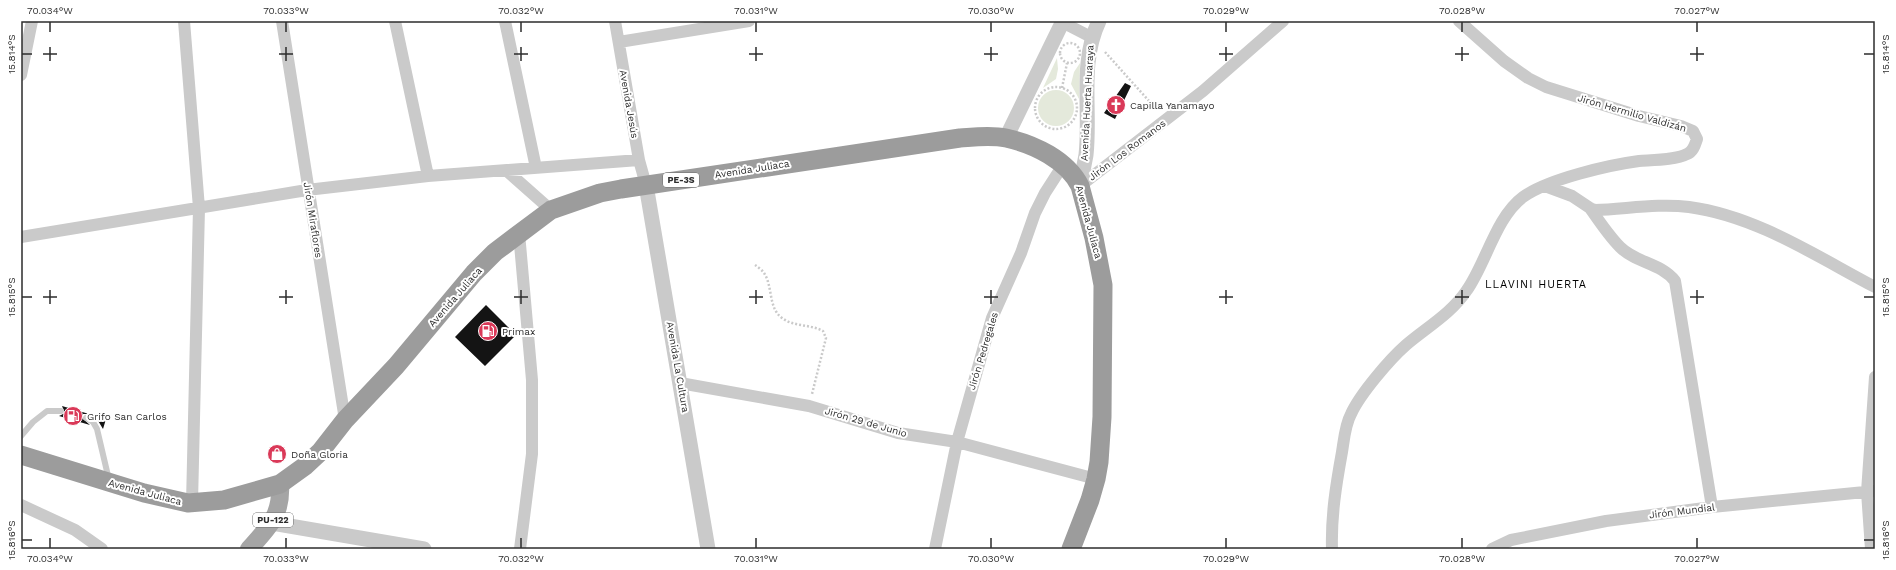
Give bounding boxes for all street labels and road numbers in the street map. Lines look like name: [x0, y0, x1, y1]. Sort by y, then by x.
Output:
street label: Avenida Huerta Huaraya: [1078, 44, 1096, 161]
street label: Avenida Jesús: [618, 69, 640, 139]
street label: Jirón Hermilio Valdizán: [1576, 92, 1688, 134]
street label: Jirón Los Romanos: [1086, 117, 1168, 183]
street label: Avenida Juliaca: [714, 158, 790, 180]
road number: PE-3S: [663, 173, 699, 187]
street label: Jirón Miraflores: [302, 181, 324, 259]
street label: Avenida Juliaca: [1074, 184, 1104, 260]
street label: Avenida Juliaca: [426, 265, 484, 329]
street label: Jirón Pedregales: [966, 311, 1000, 391]
street label: Avenida La Cultura: [665, 321, 691, 414]
street label: Jirón 29 de Junio: [824, 405, 908, 439]
street label: Avenida Juliaca: [107, 477, 183, 507]
street label: Jirón Mundial: [1648, 502, 1716, 520]
road number: PU-122: [253, 513, 293, 527]

